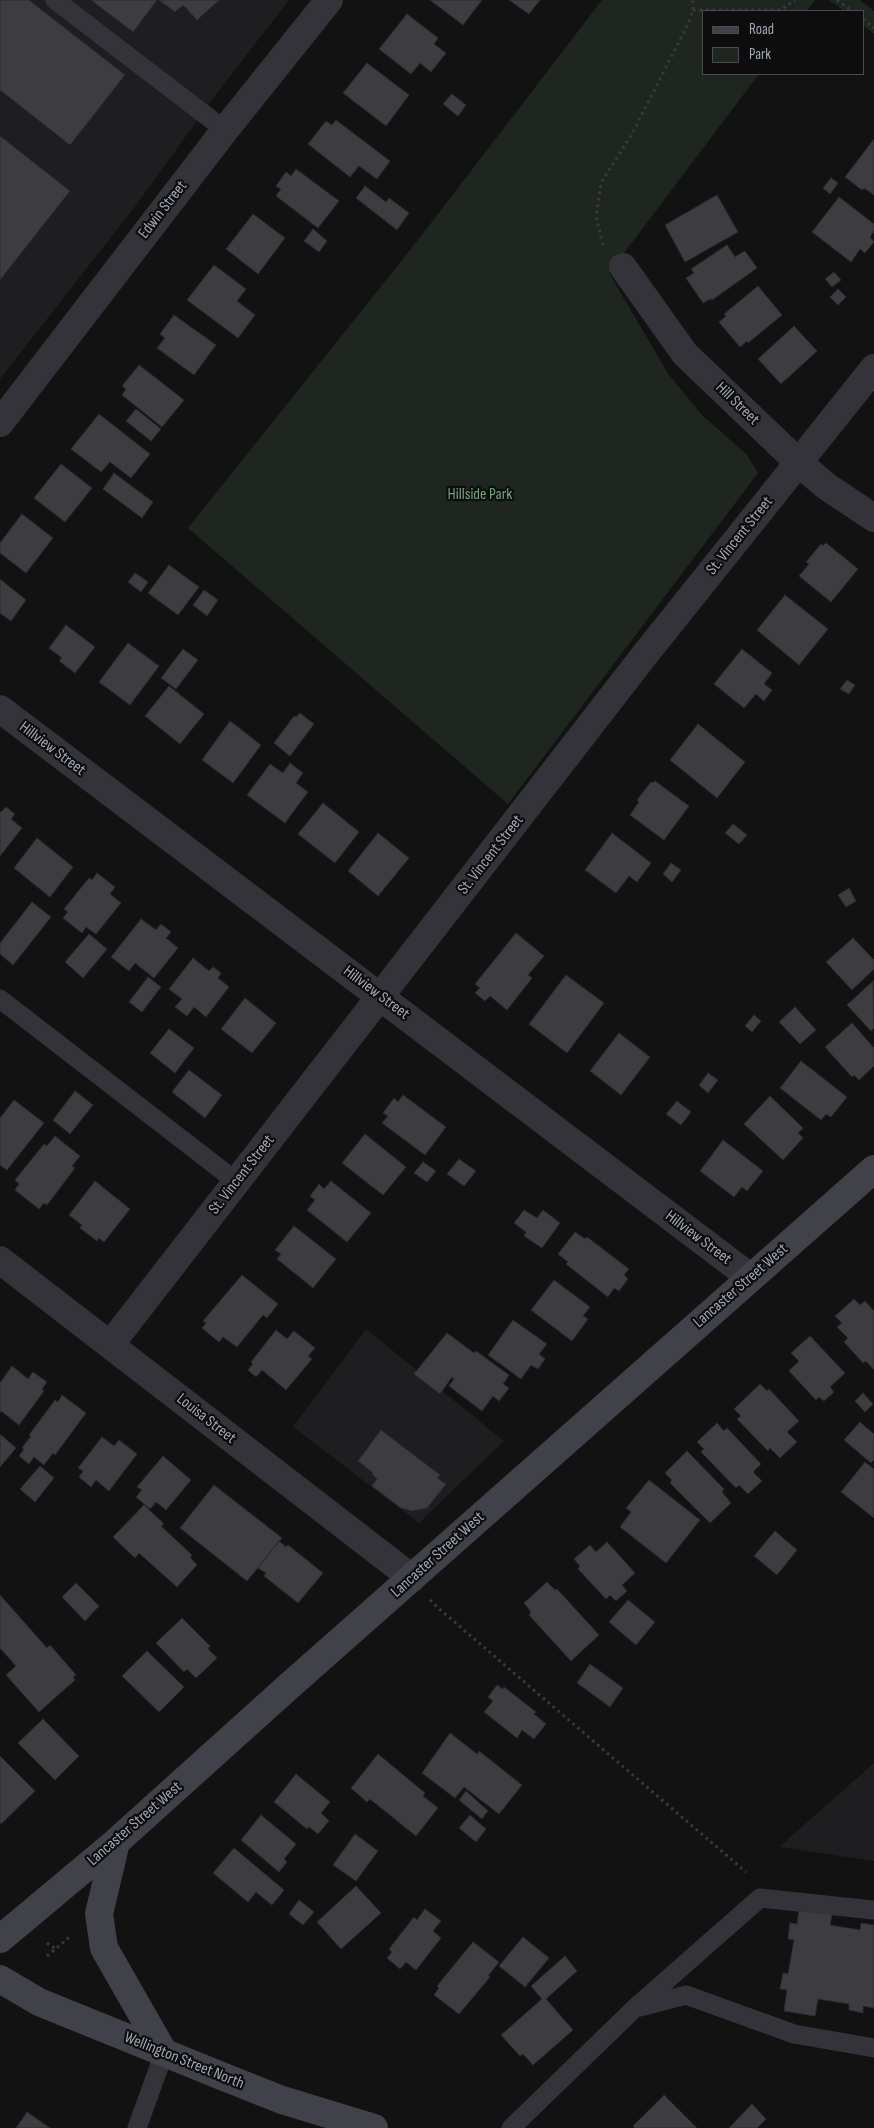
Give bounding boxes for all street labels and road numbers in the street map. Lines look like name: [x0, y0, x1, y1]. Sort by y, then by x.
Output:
street label: Edwin Street: [134, 177, 192, 243]
street label: Hill Street: [711, 379, 763, 429]
street label: St. Vincent Street: [703, 493, 777, 579]
street label: Hillview Street: [15, 718, 89, 780]
street label: St. Vincent Street: [454, 811, 528, 899]
street label: Hillview Street: [339, 962, 413, 1024]
street label: St. Vincent Street: [205, 1131, 279, 1219]
street label: Hillview Street: [661, 1207, 735, 1269]
street label: Lancaster Street West: [690, 1240, 792, 1332]
street label: Louisa Street: [172, 1390, 240, 1448]
street label: Lancaster Street West: [387, 1508, 489, 1602]
street label: Lancaster Street West: [84, 1778, 186, 1870]
street label: Wellington Street North: [121, 2028, 247, 2094]

